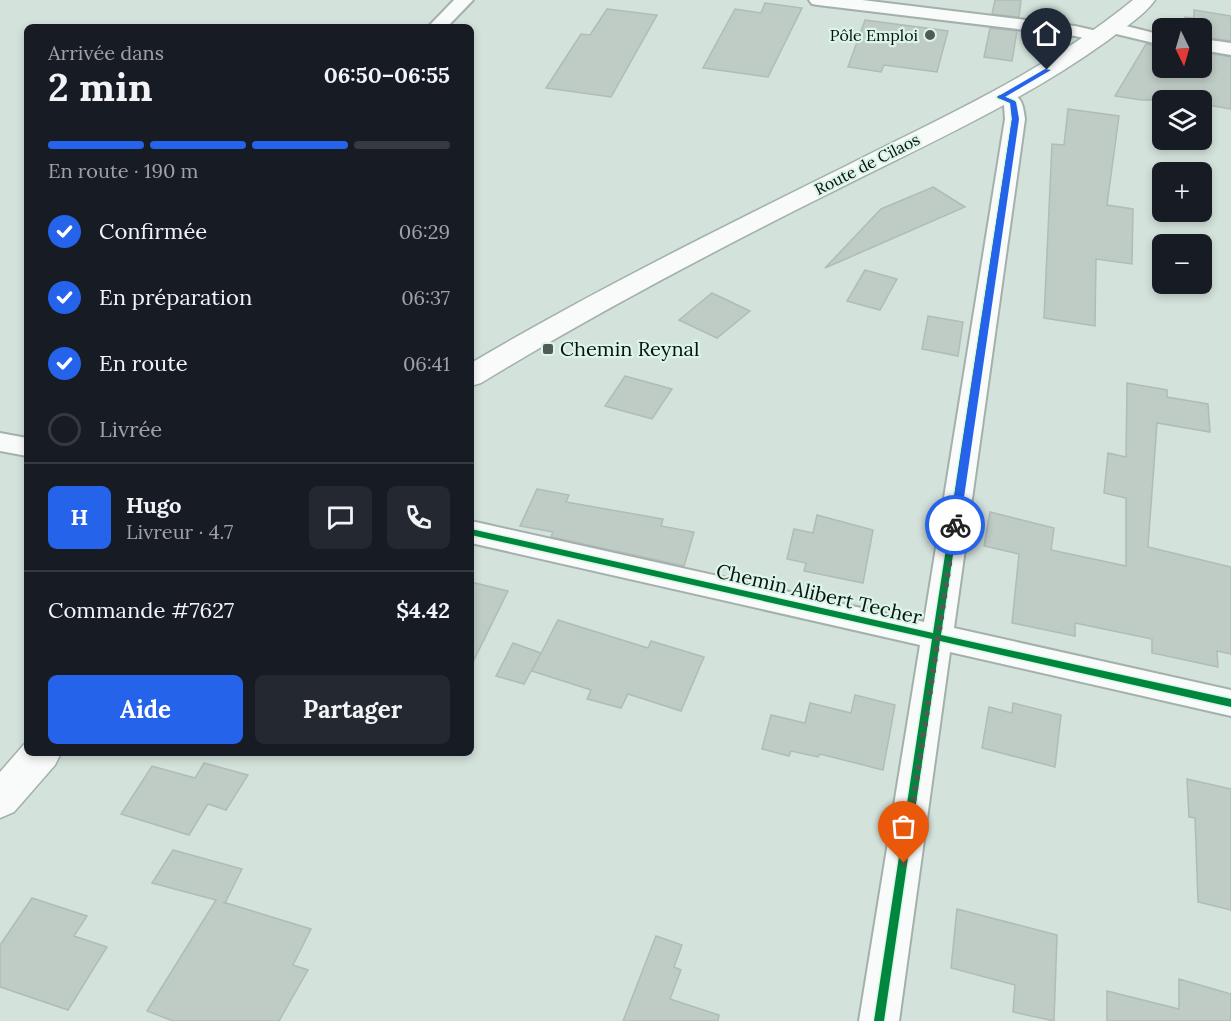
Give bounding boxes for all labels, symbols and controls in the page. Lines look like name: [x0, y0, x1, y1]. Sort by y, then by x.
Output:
pin: [1021, 8, 1072, 70]
icon: home: [1030, 17, 1063, 50]
north arrow: [1152, 18, 1212, 78]
map controls: [1152, 18, 1212, 294]
place label: Pôle Emploi: [830, 25, 918, 45]
marker: Pôle Emploi: [923, 28, 937, 42]
text: Arrivée dans: [48, 40, 164, 65]
text: 06:50–06:55: [324, 61, 450, 89]
text: 2 min: [48, 62, 153, 112]
button: layers: [1152, 90, 1212, 150]
street label: Route de Cilaos: [811, 129, 923, 199]
text: En route · 190 m: [48, 158, 199, 183]
button: +: [1152, 162, 1212, 222]
icon: check: [48, 215, 81, 248]
text: Confirmée: [99, 217, 207, 245]
text: 06:29: [399, 219, 450, 244]
button: −: [1152, 234, 1212, 294]
icon: check: [48, 281, 81, 314]
text: En préparation: [99, 283, 252, 311]
text: 06:37: [401, 285, 450, 310]
place label: Chemin Reynal: [560, 336, 699, 361]
marker: Chemin Reynal: [541, 342, 555, 356]
icon: check: [48, 347, 81, 380]
text: En route: [99, 349, 188, 377]
text: 06:41: [403, 351, 450, 376]
text: Livrée: [99, 415, 162, 443]
button: chat: [309, 486, 372, 549]
button: phone: [387, 486, 450, 549]
text: Hugo: [126, 491, 181, 519]
courier: [925, 495, 985, 555]
text: H: [71, 503, 88, 531]
icon: bike: [939, 509, 972, 542]
text: Livreur · 4.7: [126, 519, 233, 544]
street label: Chemin Alibert Techer: [714, 558, 925, 629]
text: Commande #7627: [48, 596, 234, 624]
text: $4.42: [396, 596, 450, 624]
button: Aide: [48, 675, 243, 744]
button: Partager: [255, 675, 450, 744]
pin: [878, 801, 929, 863]
icon: bag: [887, 810, 920, 843]

